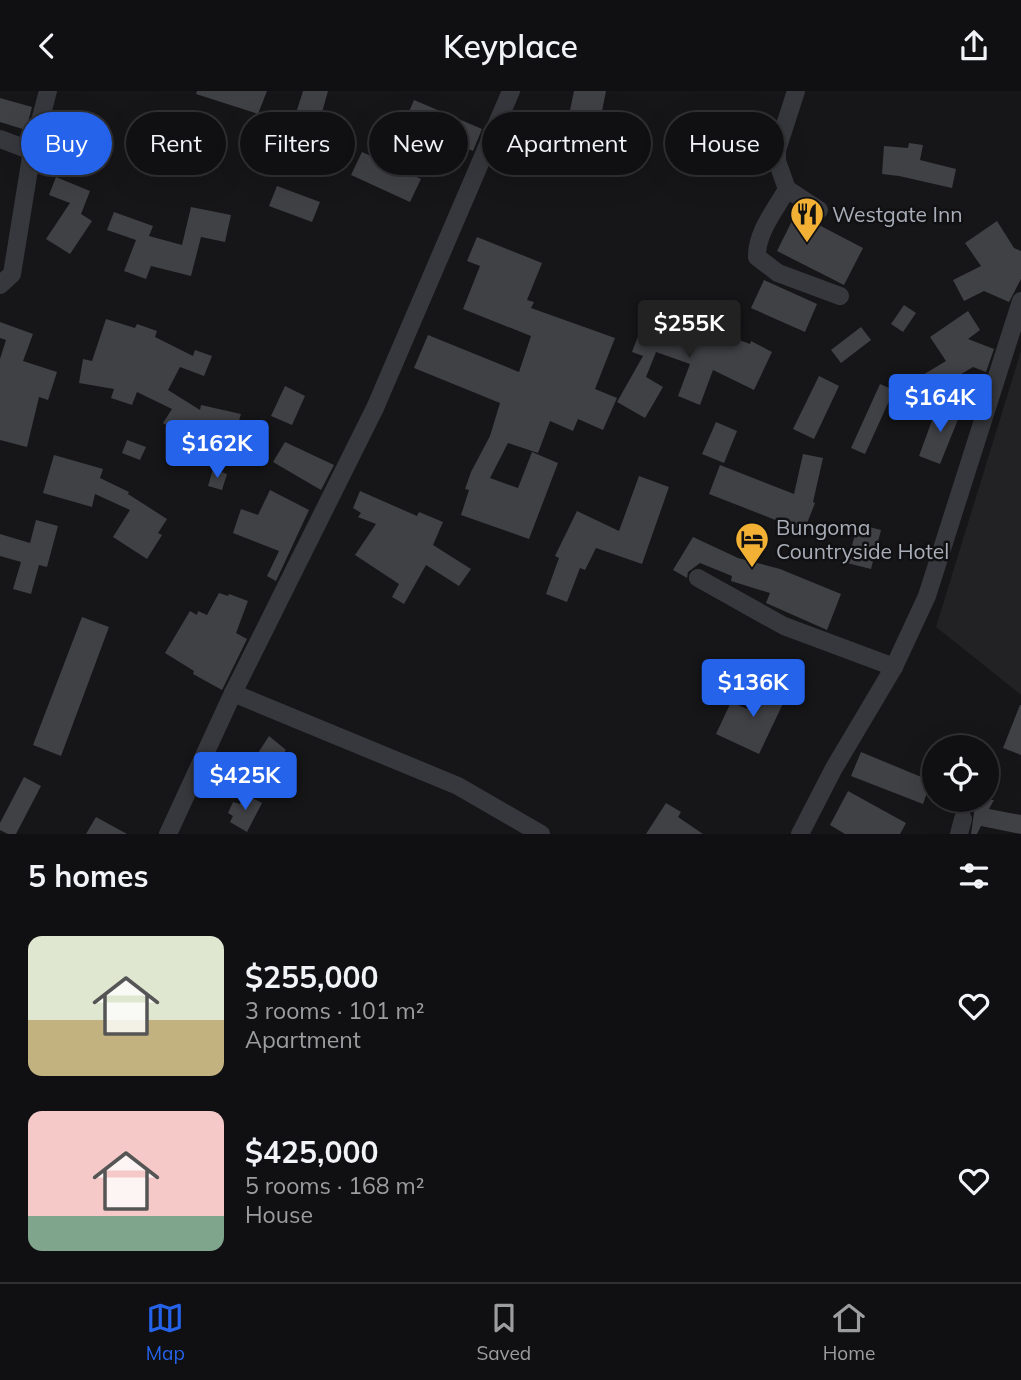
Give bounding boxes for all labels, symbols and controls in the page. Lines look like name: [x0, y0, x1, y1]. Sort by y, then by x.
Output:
text: Keyplace: [443, 26, 578, 66]
icon: back: [28, 27, 66, 65]
icon: share: [955, 27, 993, 65]
chip: Buy: [21, 112, 112, 175]
chip: Rent: [126, 112, 226, 175]
chip: Filters: [240, 112, 355, 175]
chip: New: [369, 112, 468, 175]
chip: Apartment: [482, 112, 651, 175]
chip: House: [665, 112, 784, 175]
restaurant icon: Westgate Inn: [788, 195, 826, 244]
place label: Westgate Inn: [832, 201, 963, 227]
pin: $255K: [640, 301, 738, 360]
text: $255K: [654, 308, 724, 337]
pin: $164K: [891, 375, 989, 434]
text: $164K: [905, 382, 975, 411]
pin: $162K: [168, 421, 266, 480]
text: $162K: [182, 428, 252, 457]
place label: Bungoma Countryside Hotel: [776, 514, 949, 564]
hotel icon: Bungoma Countryside Hotel: [733, 520, 771, 569]
pin: $136K: [704, 659, 802, 719]
text: $136K: [718, 667, 788, 696]
map controls: [922, 735, 999, 812]
button: locate: [922, 735, 999, 812]
pin: $425K: [196, 753, 294, 812]
text: $425K: [210, 760, 280, 789]
text: 5 homes: [28, 857, 149, 895]
icon: filters: [955, 857, 993, 895]
text: $255,000: [245, 958, 378, 996]
icon: home: [84, 964, 168, 1048]
icon: heart: [955, 987, 993, 1025]
text: 3 rooms · 101 m²: [245, 996, 425, 1025]
text: Apartment: [245, 1025, 361, 1054]
text: $425,000: [245, 1133, 378, 1171]
icon: home: [84, 1139, 168, 1223]
icon: heart: [955, 1162, 993, 1200]
text: 5 rooms · 168 m²: [245, 1171, 425, 1200]
text: House: [245, 1200, 313, 1229]
tab: Map: [146, 1299, 185, 1365]
tab: Saved: [476, 1299, 531, 1365]
tab: Home: [823, 1299, 875, 1365]

